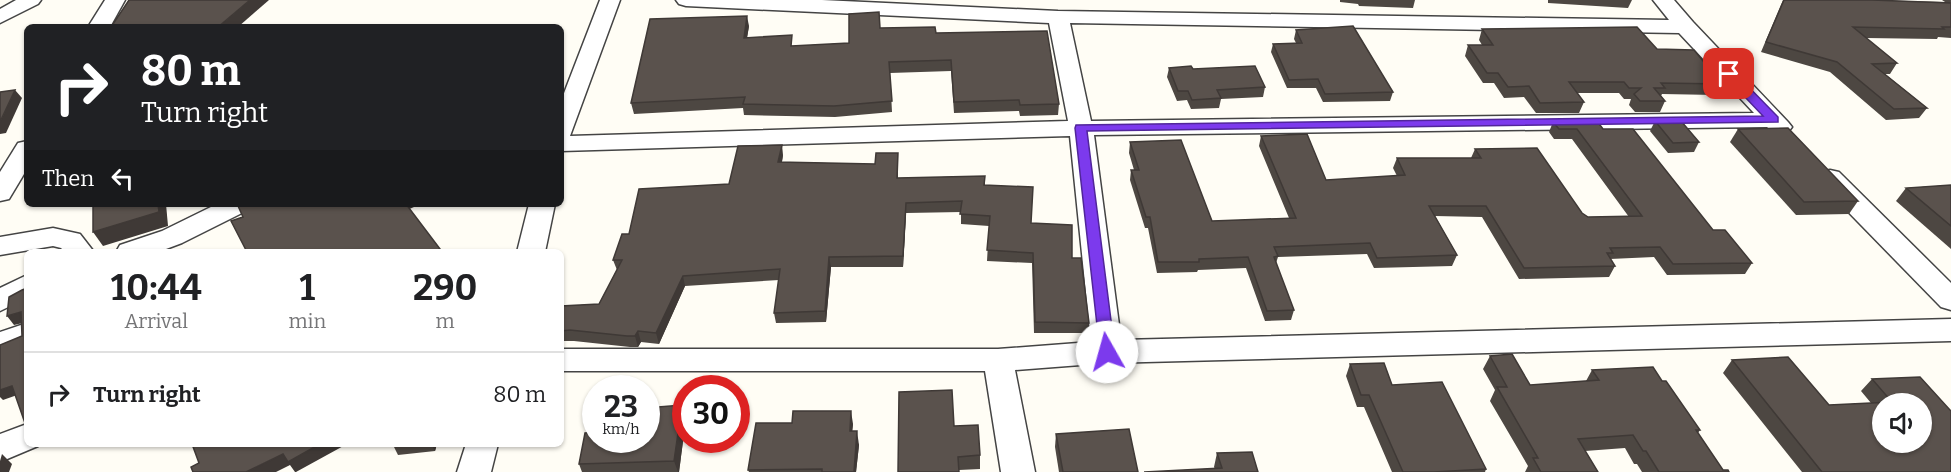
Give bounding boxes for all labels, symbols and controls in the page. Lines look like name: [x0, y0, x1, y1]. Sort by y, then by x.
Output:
text: 80 m: [141, 46, 241, 96]
icon: right: [42, 48, 120, 126]
pin: [1703, 48, 1754, 99]
icon: arrive: [1712, 57, 1745, 90]
text: Turn right: [141, 97, 268, 129]
icon: left: [106, 162, 139, 195]
text: Then: [42, 165, 94, 192]
text: 10:44: [111, 266, 202, 310]
text: 1: [300, 266, 315, 310]
text: 290: [413, 266, 477, 310]
text: Arrival: [125, 309, 188, 333]
text: min: [288, 309, 326, 333]
text: m: [436, 309, 455, 333]
position arrow: [1075, 320, 1139, 384]
speed limit sign: 30: [672, 375, 750, 453]
icon: right: [42, 378, 75, 411]
text: Turn right: [93, 381, 201, 408]
text: 80 m: [493, 381, 546, 408]
text: 23: [604, 389, 638, 425]
map controls: [1872, 393, 1932, 453]
button: sound: [1872, 393, 1932, 453]
text: km/h: [602, 420, 640, 438]

